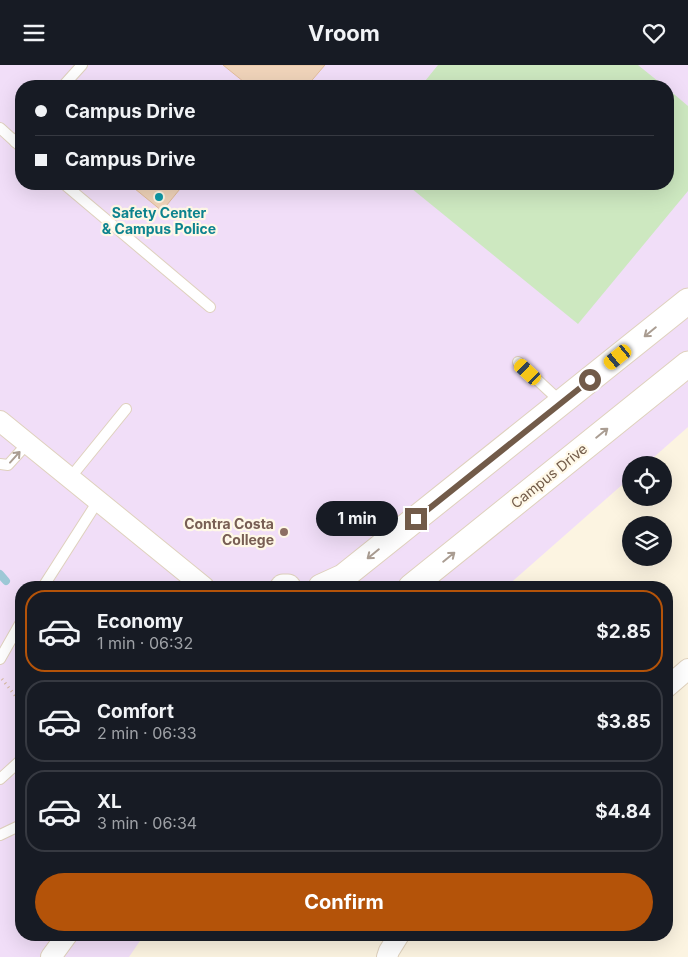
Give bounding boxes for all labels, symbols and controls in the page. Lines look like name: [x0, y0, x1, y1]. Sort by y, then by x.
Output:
icon: menu: [20, 19, 48, 47]
icon: heart: [640, 19, 668, 47]
text: Vroom: [308, 20, 380, 46]
text: Campus Drive: [65, 100, 196, 123]
text: Campus Drive: [65, 148, 196, 171]
marker: Safety Center & Campus Police: [153, 191, 165, 203]
place label: Safety Center & Campus Police: [102, 204, 216, 237]
one-way arrow: [644, 326, 657, 337]
car: [601, 342, 634, 372]
car: [511, 356, 544, 388]
route start: [579, 369, 601, 391]
one-way arrow: [596, 428, 609, 439]
street label: Campus Drive: [507, 440, 590, 512]
one-way arrow: [9, 451, 21, 464]
map controls: [622, 456, 672, 566]
button: locate: [622, 456, 672, 506]
callout: 1 min: [316, 501, 398, 537]
text: 1 min: [337, 508, 377, 528]
route end: [405, 508, 427, 530]
place label: Contra Costa College: [184, 515, 274, 548]
button: layers: [622, 516, 672, 566]
marker: Contra Costa College: [278, 526, 290, 538]
one-way arrow: [367, 548, 380, 559]
one-way arrow: [442, 551, 455, 562]
icon: car: [37, 609, 82, 654]
text: Economy: [97, 610, 183, 633]
text: $2.85: [596, 620, 651, 643]
text: 1 min · 06:32: [97, 633, 193, 653]
icon: car: [37, 699, 82, 744]
text: Comfort: [97, 700, 174, 723]
text: $3.85: [596, 710, 651, 733]
text: 2 min · 06:33: [97, 723, 197, 743]
icon: car: [37, 789, 82, 834]
text: XL: [97, 790, 122, 813]
text: $4.84: [595, 800, 651, 823]
text: 3 min · 06:34: [97, 813, 197, 833]
button: Confirm: [35, 873, 653, 931]

